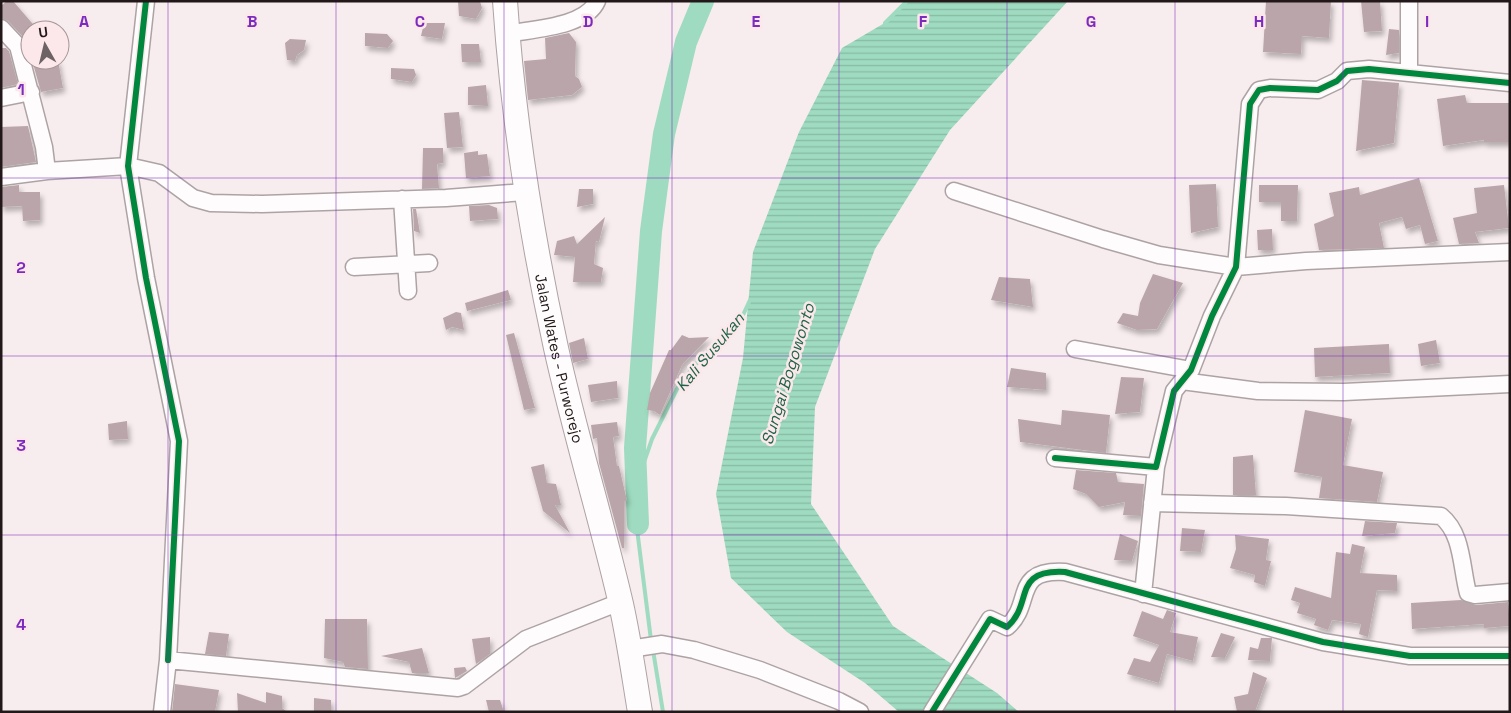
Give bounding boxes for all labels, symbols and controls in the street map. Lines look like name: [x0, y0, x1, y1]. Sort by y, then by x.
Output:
text: A: [79, 11, 89, 32]
text: B: [247, 11, 257, 32]
text: C: [415, 11, 425, 32]
text: D: [583, 11, 593, 32]
text: E: [752, 11, 761, 32]
text: F: [919, 11, 928, 32]
text: G: [1086, 11, 1096, 32]
text: H: [1254, 11, 1264, 32]
text: I: [1425, 11, 1429, 32]
north arrow: [20, 20, 70, 70]
text: U: [37, 23, 49, 42]
text: 1: [17, 79, 25, 100]
text: 2: [16, 257, 26, 278]
street label: Jalan Wates - Purworejo: [532, 272, 588, 445]
water label: Sungai Bogowonto: [757, 300, 820, 447]
water label: Kali Susukan: [671, 308, 750, 396]
text: 3: [16, 435, 26, 456]
text: 4: [16, 614, 26, 635]

